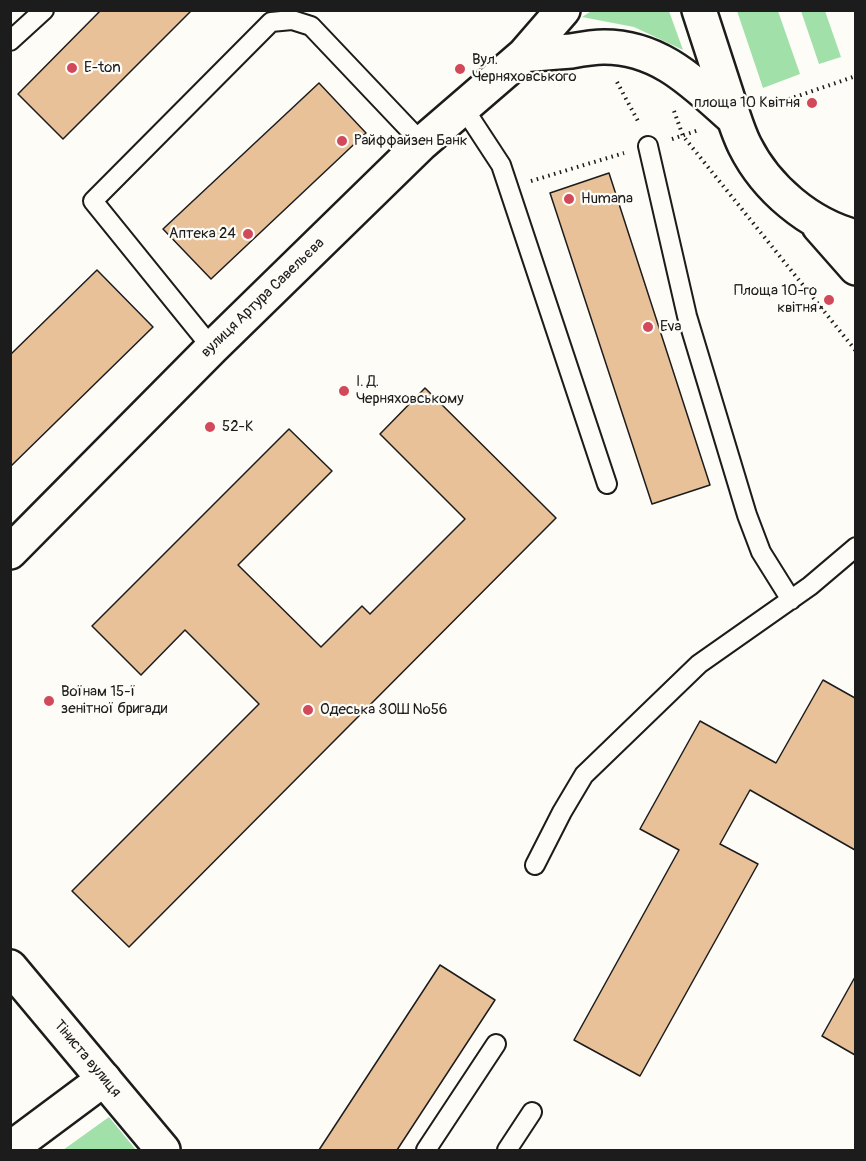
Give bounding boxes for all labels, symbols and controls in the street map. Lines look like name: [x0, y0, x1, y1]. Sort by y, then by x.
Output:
place label: Вул. Черняховського: [472, 51, 576, 86]
place label: E-ton: [84, 59, 121, 77]
marker: E-ton: [65, 61, 79, 75]
marker: Вул. Черняховського: [453, 62, 467, 76]
place label: площа 10 Квітня: [694, 94, 800, 112]
marker: площа 10 Квітня: [805, 96, 819, 110]
place label: Райффайзен Банк: [354, 132, 468, 150]
marker: Райффайзен Банк: [335, 134, 349, 148]
place label: Humana: [581, 190, 633, 208]
marker: Humana: [562, 192, 576, 206]
place label: Аптека 24: [169, 225, 236, 243]
marker: Аптека 24: [241, 227, 255, 241]
street label: вулиця Артура Савельєва: [198, 234, 328, 362]
place label: Площа 10-го квітня: [734, 282, 817, 317]
marker: Площа 10-го квітня: [822, 293, 836, 307]
place label: Eva: [660, 318, 682, 336]
marker: Eva: [641, 320, 655, 334]
place label: І. Д. Черняховському: [356, 373, 464, 408]
marker: І. Д. Черняховському: [337, 384, 351, 398]
place label: 52-К: [222, 418, 254, 436]
marker: 52-К: [203, 420, 217, 434]
place label: Воїнам 15-ї зенітної бригади: [61, 683, 167, 718]
marker: Воїнам 15-ї зенітної бригади: [42, 694, 56, 708]
place label: Одеська ЗОШ №56: [320, 701, 448, 719]
marker: Одеська ЗОШ №56: [301, 703, 315, 717]
street label: Тіниста вулиця: [50, 1017, 124, 1101]

